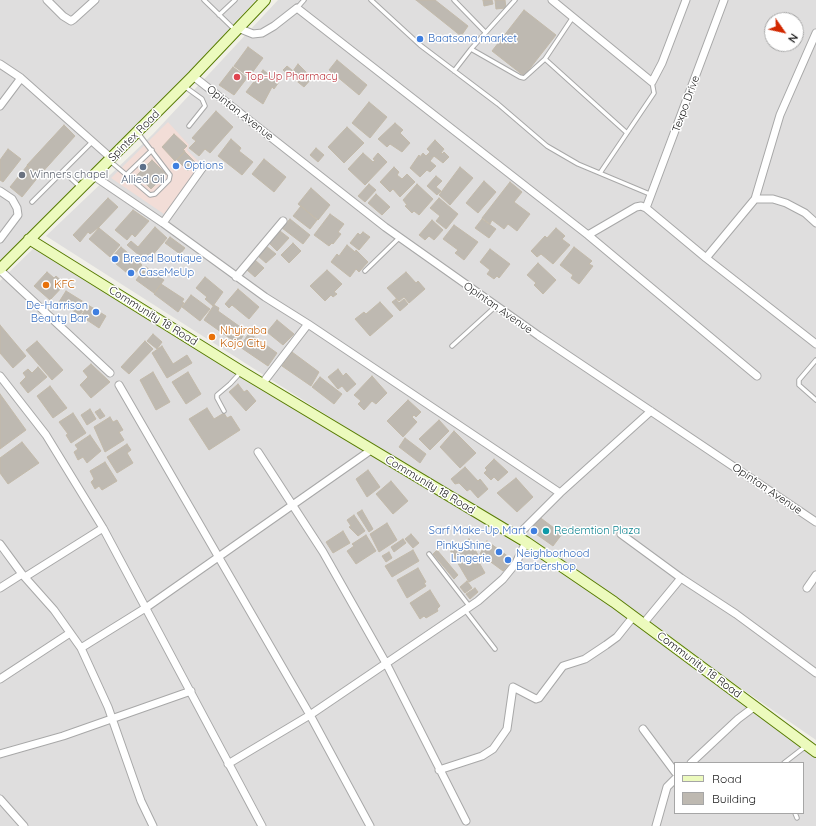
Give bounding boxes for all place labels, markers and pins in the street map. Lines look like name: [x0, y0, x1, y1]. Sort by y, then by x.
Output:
place label: Baatsona market: [428, 32, 517, 46]
marker: Baatsona market: [415, 34, 425, 44]
place label: Top-Up Pharmacy: [245, 70, 338, 84]
marker: Top-Up Pharmacy: [232, 72, 242, 82]
place label: Options: [184, 159, 223, 173]
marker: Options: [171, 161, 181, 171]
marker: Allied Oil: [138, 162, 148, 172]
place label: Winners chapel: [30, 168, 108, 182]
marker: Winners chapel: [17, 170, 27, 180]
place label: Allied Oil: [121, 173, 165, 187]
place label: Bread Boutique: [123, 252, 202, 266]
marker: Bread Boutique: [110, 254, 120, 264]
place label: CaseMeUp: [139, 266, 194, 280]
marker: CaseMeUp: [126, 268, 136, 278]
place label: KFC: [54, 278, 75, 292]
marker: KFC: [41, 280, 51, 290]
place label: De-Harrison Beauty Bar: [26, 299, 88, 325]
marker: De-Harrison Beauty Bar: [91, 307, 101, 317]
place label: Nhyiraba Kojo City: [220, 324, 267, 350]
marker: Nhyiraba Kojo City: [207, 332, 217, 342]
place label: Sarf Make-Up Mart: [429, 524, 526, 538]
place label: Redemtion Plaza: [554, 524, 640, 538]
marker: Sarf Make-Up Mart: [529, 526, 539, 536]
marker: Redemtion Plaza: [541, 526, 551, 536]
place label: PinkyShine Lingerie: [436, 539, 491, 565]
marker: PinkyShine Lingerie: [494, 547, 504, 557]
place label: Neighborhood Barbershop: [516, 547, 589, 573]
marker: Neighborhood Barbershop: [503, 555, 513, 565]

